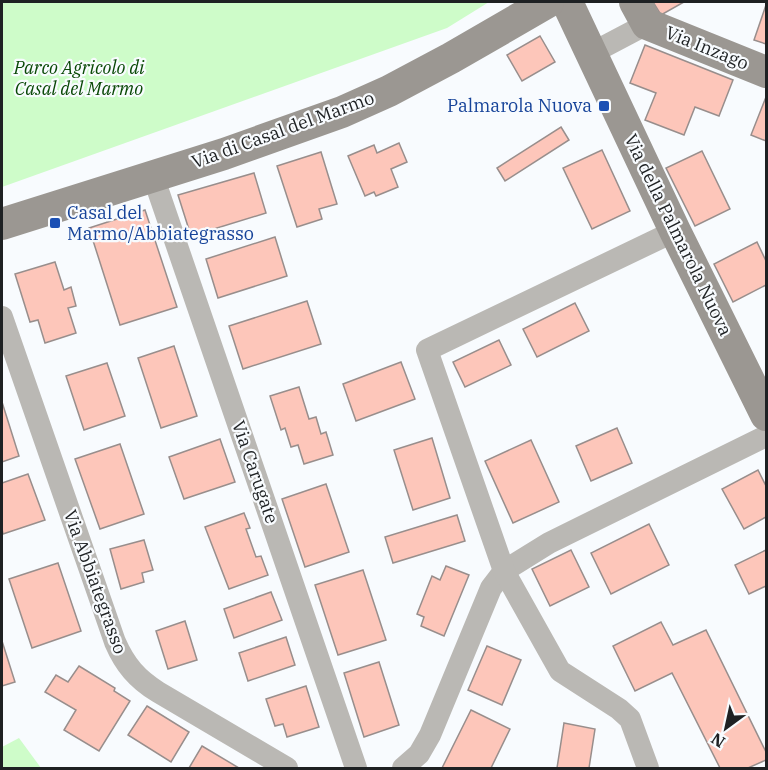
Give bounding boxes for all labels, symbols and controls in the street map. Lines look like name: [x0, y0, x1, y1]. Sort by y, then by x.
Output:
street label: Via Inzago: [662, 20, 752, 75]
park label: Parco Agricolo di Casal del Marmo: [13, 56, 145, 100]
street label: Via di Casal del Marmo: [188, 86, 377, 173]
place label: Palmarola Nuova: [447, 94, 592, 117]
marker: Palmarola Nuova: [597, 99, 611, 113]
street label: Via della Palmarola Nuova: [620, 130, 737, 340]
place label: Casal del Marmo/Abbiategrasso: [67, 201, 254, 245]
marker: Casal del Marmo/Abbiategrasso: [48, 216, 62, 230]
street label: Via Carugate: [227, 417, 284, 526]
street label: Via Abbiategrasso: [59, 507, 132, 657]
north arrow: [696, 698, 756, 758]
text: N: [707, 729, 729, 752]

